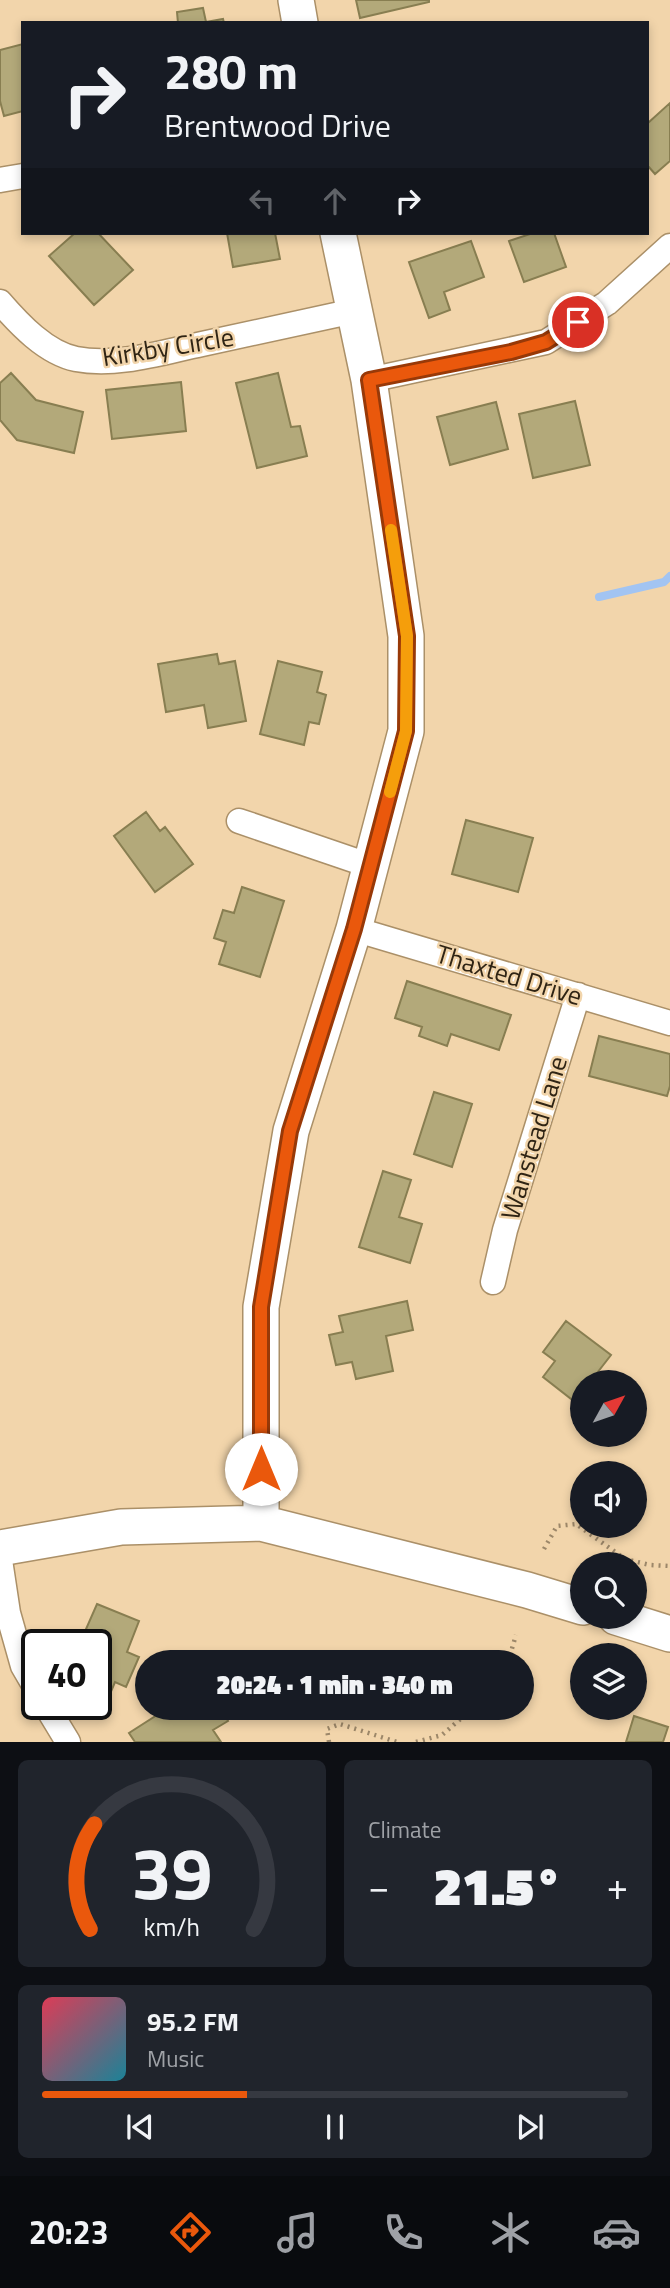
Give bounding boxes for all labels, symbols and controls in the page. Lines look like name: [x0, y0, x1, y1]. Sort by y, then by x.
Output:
text: 280 m: [164, 33, 298, 108]
icon: right: [49, 49, 140, 140]
text: Brentwood Drive: [164, 101, 391, 149]
icon: left: [243, 182, 281, 220]
icon: ahead: [316, 182, 354, 220]
icon: right: [389, 182, 427, 220]
pin: [548, 292, 608, 352]
icon: arrive: [559, 303, 597, 341]
street label: Kirkby Circle: [99, 317, 237, 376]
street label: Thaxted Drive: [431, 934, 587, 1015]
street label: Wanstead Lane: [490, 1051, 577, 1224]
north arrow: [570, 1370, 648, 1447]
map controls: [570, 1370, 647, 1720]
position arrow: [224, 1432, 298, 1506]
button: sound: [570, 1461, 647, 1538]
button: search: [570, 1552, 647, 1629]
speed limit sign: 40: [21, 1629, 112, 1720]
button: layers: [570, 1643, 647, 1720]
text: 20:24 · 1 min · 340 m: [216, 1665, 453, 1704]
text: Climate: [368, 1812, 441, 1847]
text: 39: [131, 1818, 213, 1928]
text: 21.5°: [433, 1846, 563, 1925]
text: −: [368, 1857, 389, 1915]
text: +: [607, 1857, 628, 1915]
text: km/h: [144, 1908, 200, 1946]
text: 95.2 FM: [147, 2002, 239, 2041]
text: Music: [147, 2041, 204, 2076]
icon: previous: [121, 2108, 159, 2146]
icon: pause: [316, 2108, 354, 2146]
icon: next: [511, 2108, 549, 2146]
text: 20:23: [29, 2208, 109, 2256]
icon: directions: [166, 2208, 215, 2257]
icon: music: [273, 2208, 322, 2257]
icon: phone: [379, 2208, 428, 2257]
icon: climate: [486, 2208, 535, 2257]
icon: car: [592, 2208, 641, 2257]

